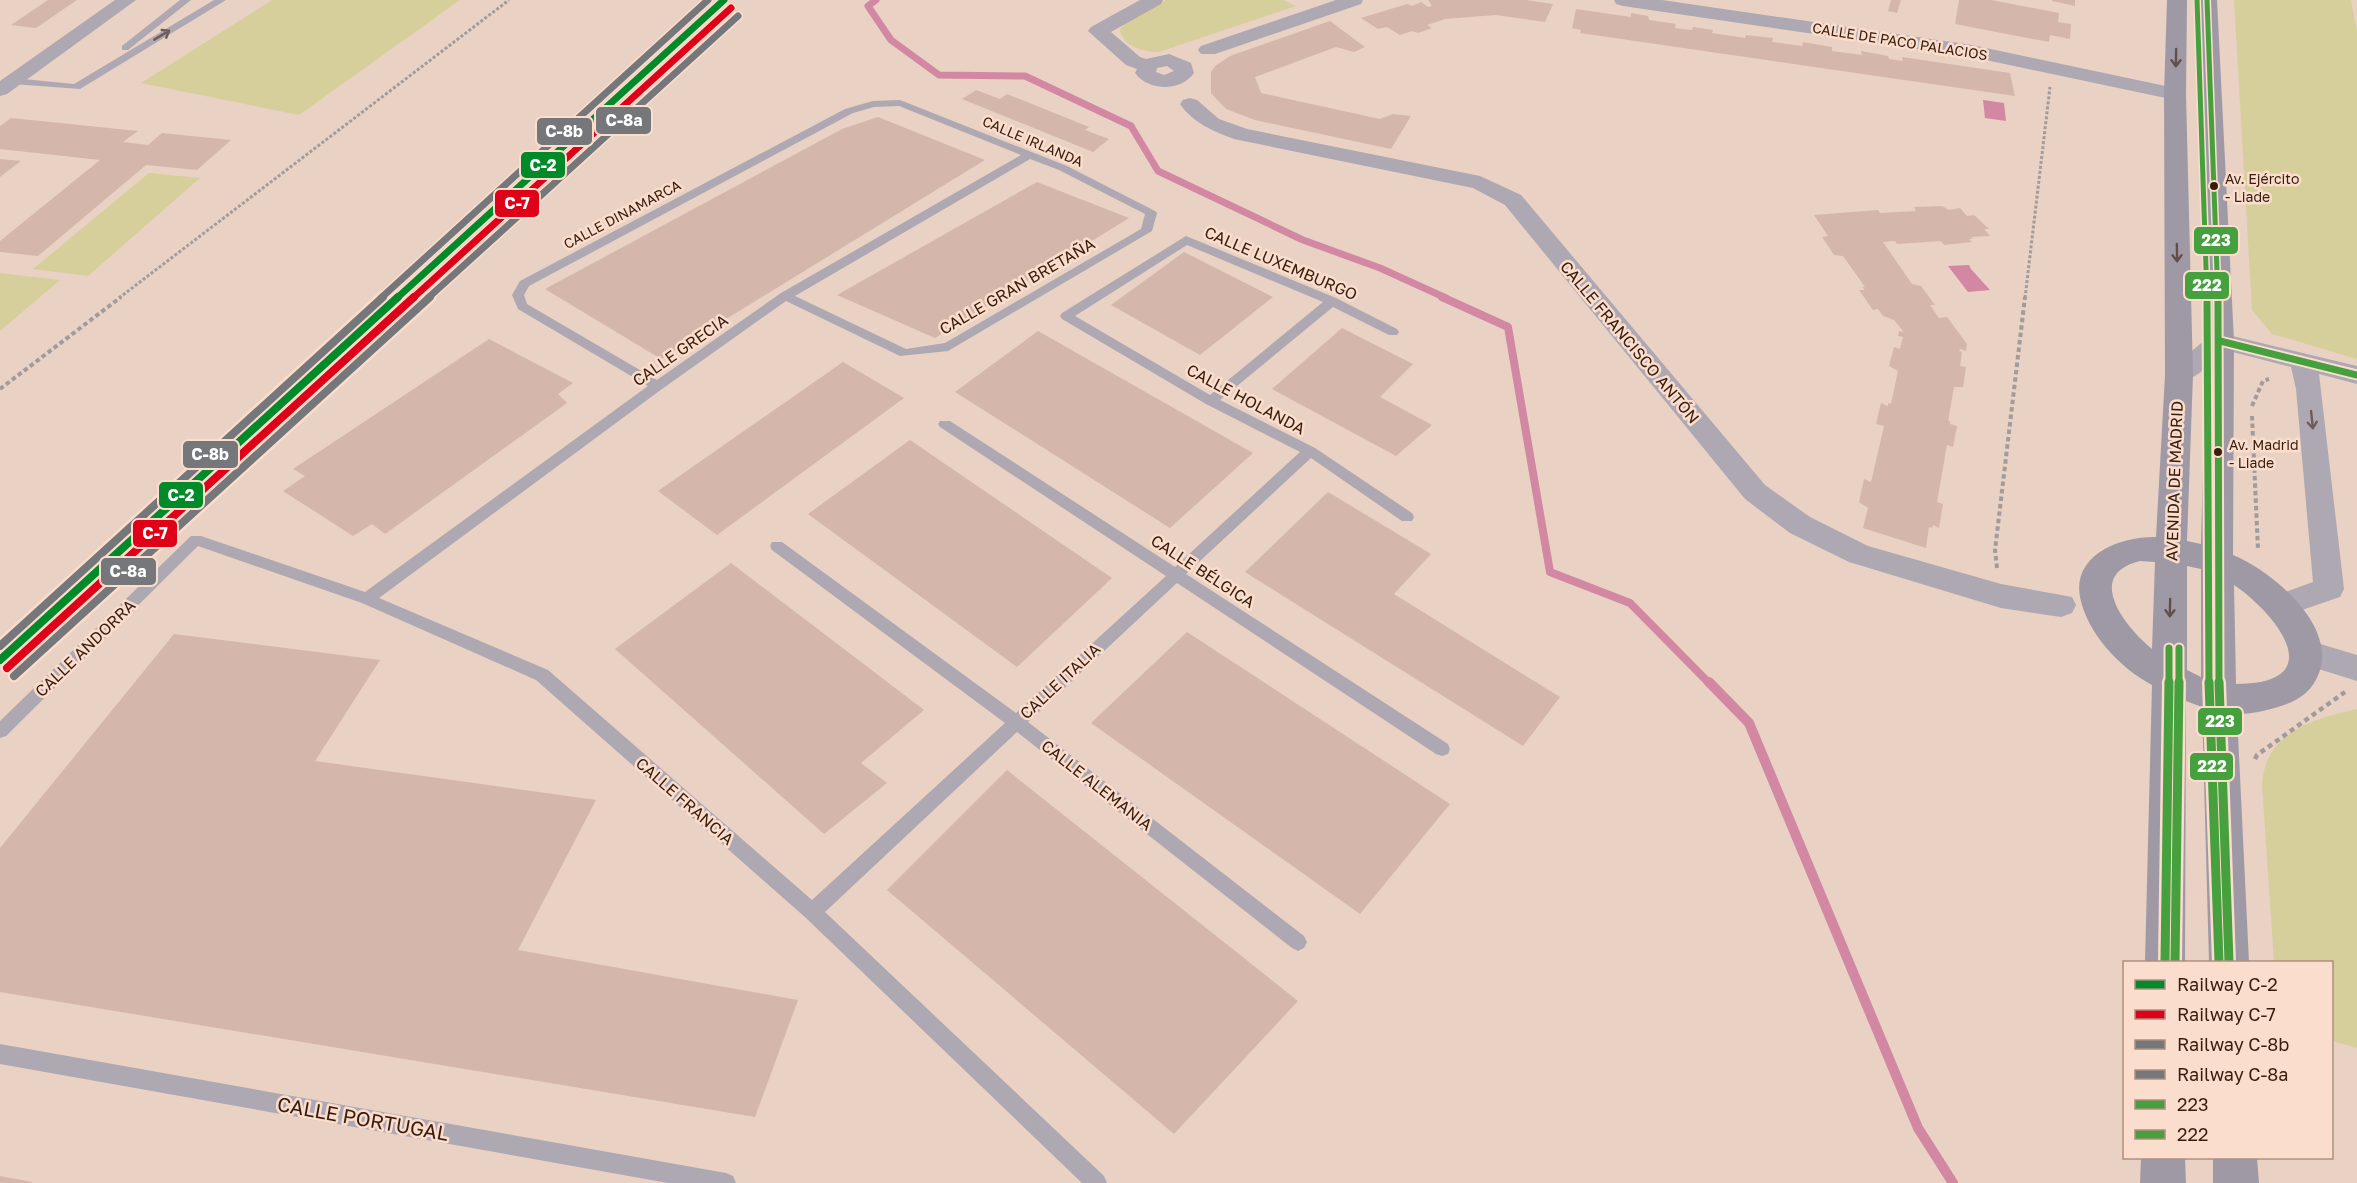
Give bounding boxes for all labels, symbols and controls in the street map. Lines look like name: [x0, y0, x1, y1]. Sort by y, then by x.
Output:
street label: CALLE DE PACO PALACIOS: [1811, 19, 1989, 63]
one-way arrow: [153, 29, 170, 41]
one-way arrow: [2170, 48, 2182, 68]
line badge: C-8a: [595, 106, 652, 135]
text: C-8a: [606, 110, 642, 130]
street label: CALLE IRLANDA: [980, 112, 1087, 170]
line badge: C-8b: [536, 117, 593, 146]
text: C-8b: [545, 121, 583, 141]
line badge: C-2: [520, 151, 566, 179]
text: C-2: [529, 155, 557, 175]
place label: Av. Ejército - Liade: [2225, 170, 2299, 205]
street label: CALLE DINAMARCA: [560, 176, 684, 252]
marker: Av. Ejército - Liade: [2208, 180, 2220, 192]
line badge: C-7: [494, 189, 540, 218]
text: C-7: [504, 193, 530, 213]
street label: CALLE LUXEMBURGO: [1202, 222, 1360, 304]
line badge: 223: [2193, 226, 2239, 255]
text: 223: [2201, 230, 2231, 250]
street label: CALLE GRAN BRETAÑA: [936, 233, 1098, 339]
one-way arrow: [2171, 243, 2183, 263]
street label: CALLE FRANCISCO ANTÓN: [1556, 257, 1704, 427]
line badge: 222: [2184, 271, 2230, 300]
text: 222: [2192, 275, 2222, 295]
street label: CALLE GRECIA: [628, 310, 732, 390]
street label: CALLE HOLANDA: [1183, 359, 1309, 439]
street label: AVENIDA DE MADRID: [2161, 401, 2187, 561]
one-way arrow: [2307, 410, 2318, 429]
place label: Av. Madrid - Liade: [2229, 436, 2299, 471]
line badge: C-8b: [182, 440, 239, 469]
text: C-8b: [191, 444, 229, 464]
marker: Av. Madrid - Liade: [2212, 446, 2224, 458]
line badge: C-2: [158, 481, 204, 509]
text: C-2: [167, 485, 195, 505]
line badge: C-7: [132, 519, 178, 548]
text: C-7: [142, 523, 168, 543]
street label: CALLE BÉLGICA: [1147, 530, 1259, 612]
line badge: C-8a: [100, 557, 157, 586]
text: C-8a: [110, 561, 146, 581]
street label: CALLE ANDORRA: [31, 595, 140, 701]
one-way arrow: [2164, 597, 2175, 617]
street label: CALLE ITALIA: [1016, 639, 1105, 723]
line badge: 223: [2197, 707, 2243, 736]
text: 223: [2205, 711, 2235, 731]
street label: CALLE ALEMANIA: [1038, 735, 1157, 835]
line badge: 222: [2189, 752, 2234, 781]
street label: CALLE FRANCIA: [632, 753, 738, 849]
text: 222: [2197, 756, 2227, 776]
legend: [2123, 961, 2333, 1159]
text: Railway C-2: [2177, 973, 2278, 995]
text: Railway C-7: [2177, 1003, 2276, 1025]
text: Railway C-8b: [2177, 1033, 2289, 1055]
text: Railway C-8a: [2177, 1063, 2288, 1085]
street label: CALLE PORTUGAL: [276, 1091, 450, 1145]
text: 223: [2177, 1093, 2208, 1115]
text: 222: [2177, 1123, 2208, 1145]

